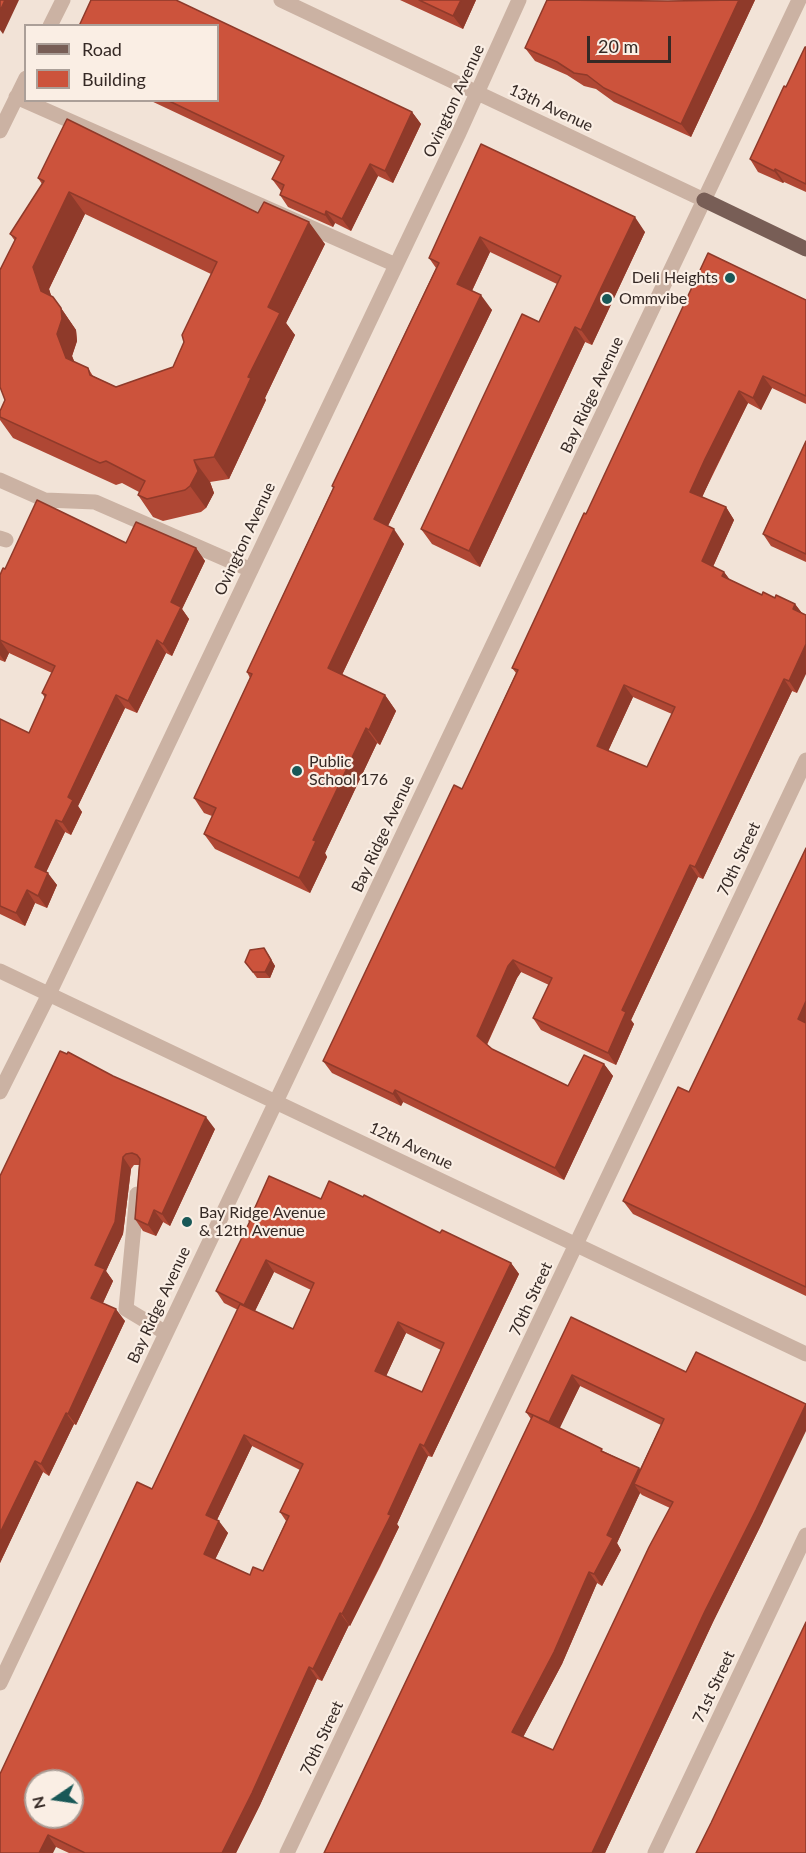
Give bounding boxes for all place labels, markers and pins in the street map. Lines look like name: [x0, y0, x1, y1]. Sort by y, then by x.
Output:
place label: Deli Heights: [632, 268, 718, 288]
marker: Deli Heights: [723, 271, 737, 285]
place label: Ommvibe: [619, 289, 687, 309]
marker: Ommvibe: [600, 292, 614, 306]
place label: Public School 176: [309, 752, 388, 790]
marker: Public School 176: [290, 764, 304, 778]
place label: Bay Ridge Avenue & 12th Avenue: [199, 1203, 326, 1241]
marker: Bay Ridge Avenue & 12th Avenue: [180, 1215, 194, 1229]

